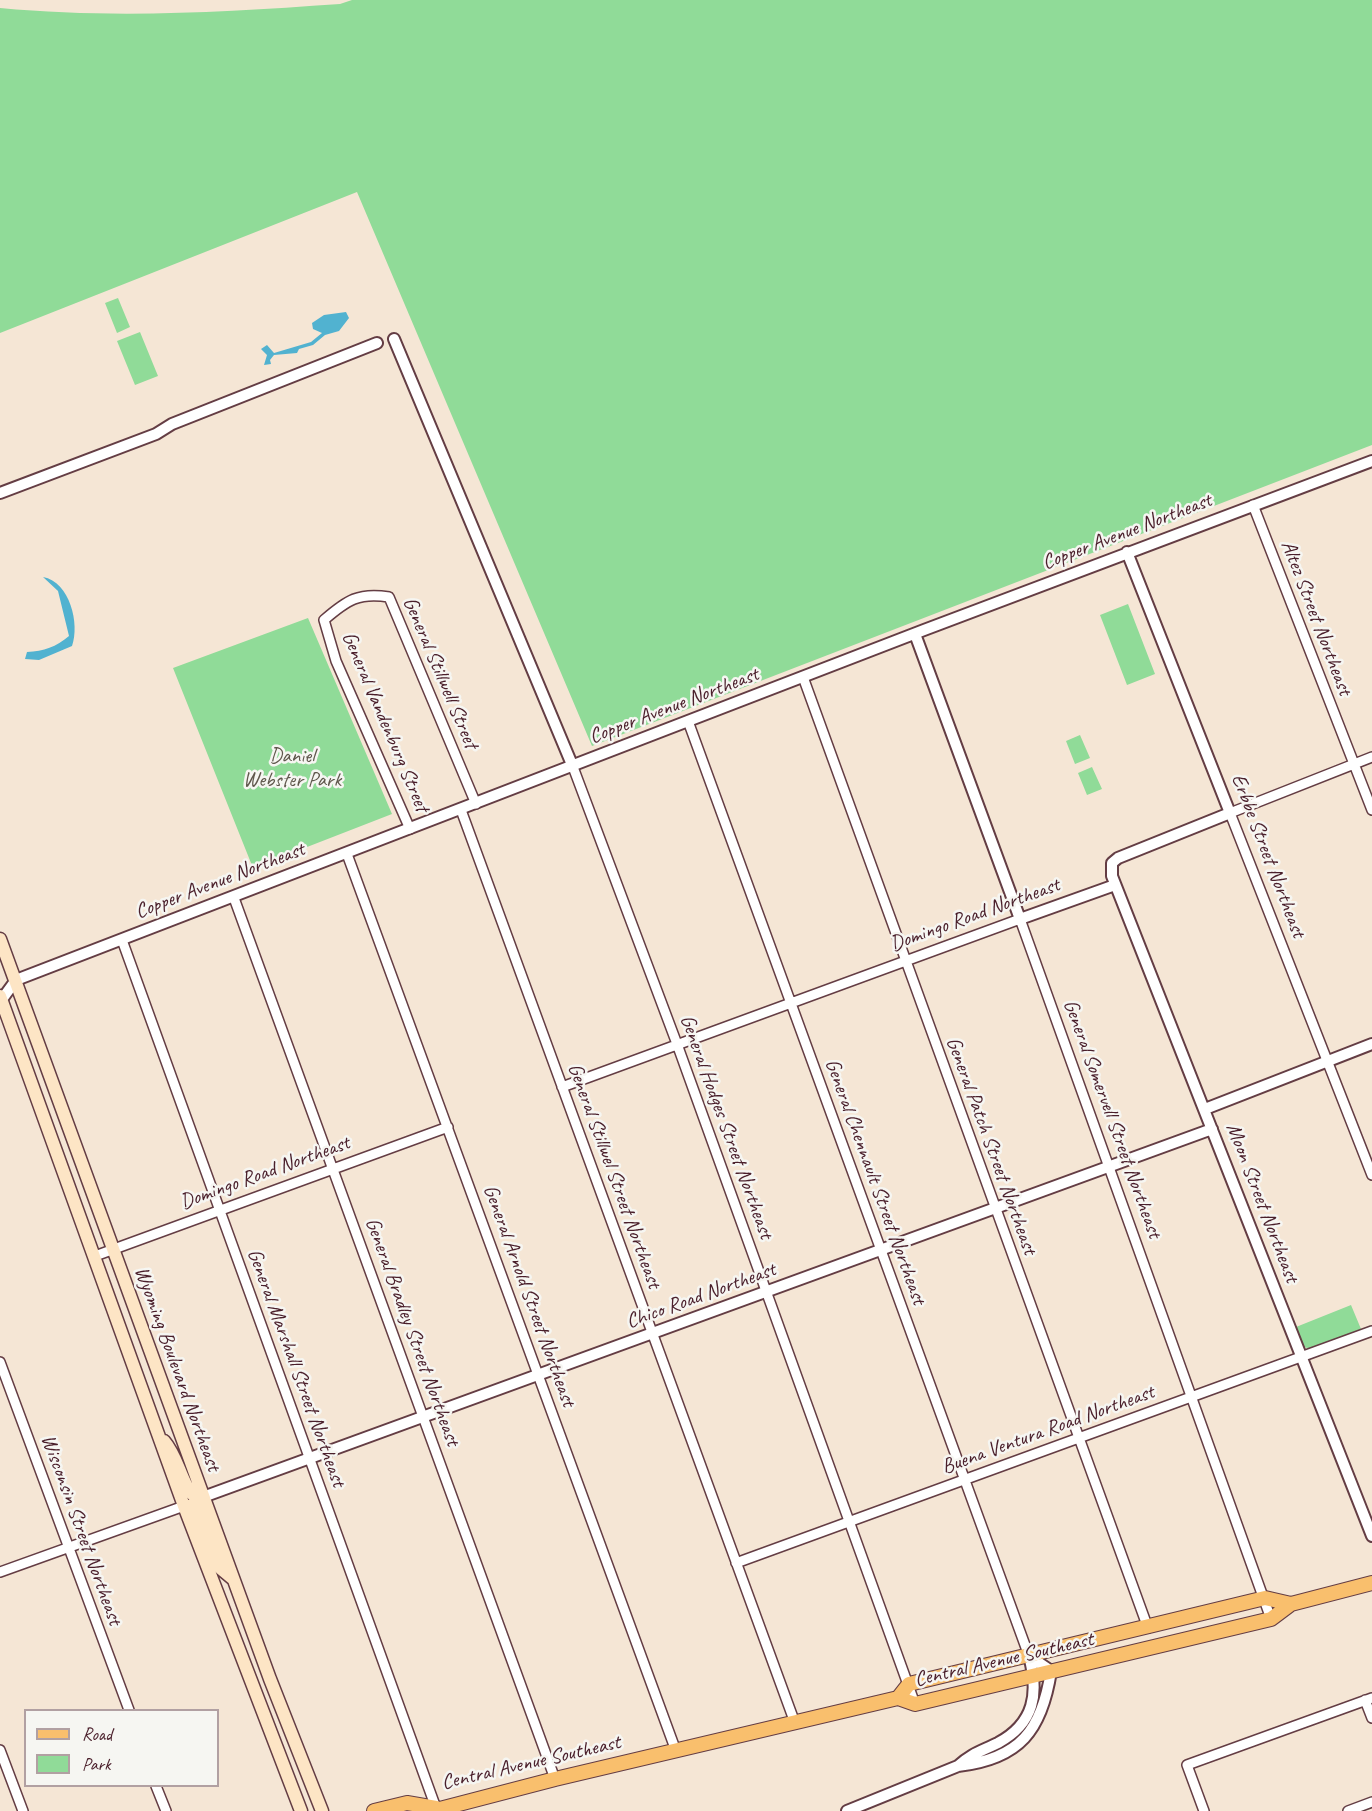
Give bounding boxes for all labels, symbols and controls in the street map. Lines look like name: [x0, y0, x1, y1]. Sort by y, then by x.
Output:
street label: Copper Avenue Northeast: [1039, 488, 1215, 576]
street label: Altez Street Northeast: [1275, 537, 1357, 699]
street label: General Stillwell Street: [397, 593, 483, 753]
street label: General Vandenburg Street: [336, 628, 434, 816]
street label: Copper Avenue Northeast: [586, 662, 762, 750]
park label: Daniel Webster Park: [243, 743, 341, 793]
street label: Erbbe Street Northeast: [1225, 771, 1311, 941]
street label: Copper Avenue Northeast: [132, 837, 308, 925]
street label: Domingo Road Northeast: [887, 873, 1063, 957]
street label: General Somervell Street Northeast: [1057, 996, 1167, 1242]
street label: General Hodges Street Northeast: [674, 1012, 778, 1242]
street label: General Patch Street Northeast: [940, 1034, 1042, 1258]
street label: General Chennault Street Northeast: [819, 1056, 931, 1308]
street label: General Stillwel Street Northeast: [562, 1060, 666, 1292]
street label: Moon Street Northeast: [1220, 1120, 1304, 1286]
street label: Domingo Road Northeast: [177, 1131, 353, 1215]
street label: General Arnold Street Northeast: [477, 1182, 581, 1410]
street label: General Bradley Street Northeast: [359, 1214, 465, 1450]
street label: General Marshall Street Northeast: [241, 1245, 351, 1491]
street label: Chico Road Northeast: [623, 1257, 779, 1335]
street label: Wyoming Boulevard Northeast: [128, 1263, 226, 1475]
street label: Buena Ventura Road Northeast: [938, 1380, 1158, 1480]
street label: Wisconsin Street Northeast: [35, 1431, 127, 1629]
street label: Central Avenue Southeast: [912, 1627, 1096, 1693]
legend: [24, 1709, 219, 1787]
text: Road: [82, 1723, 112, 1745]
street label: Central Avenue Southeast: [439, 1730, 623, 1796]
text: Park: [82, 1753, 111, 1775]

